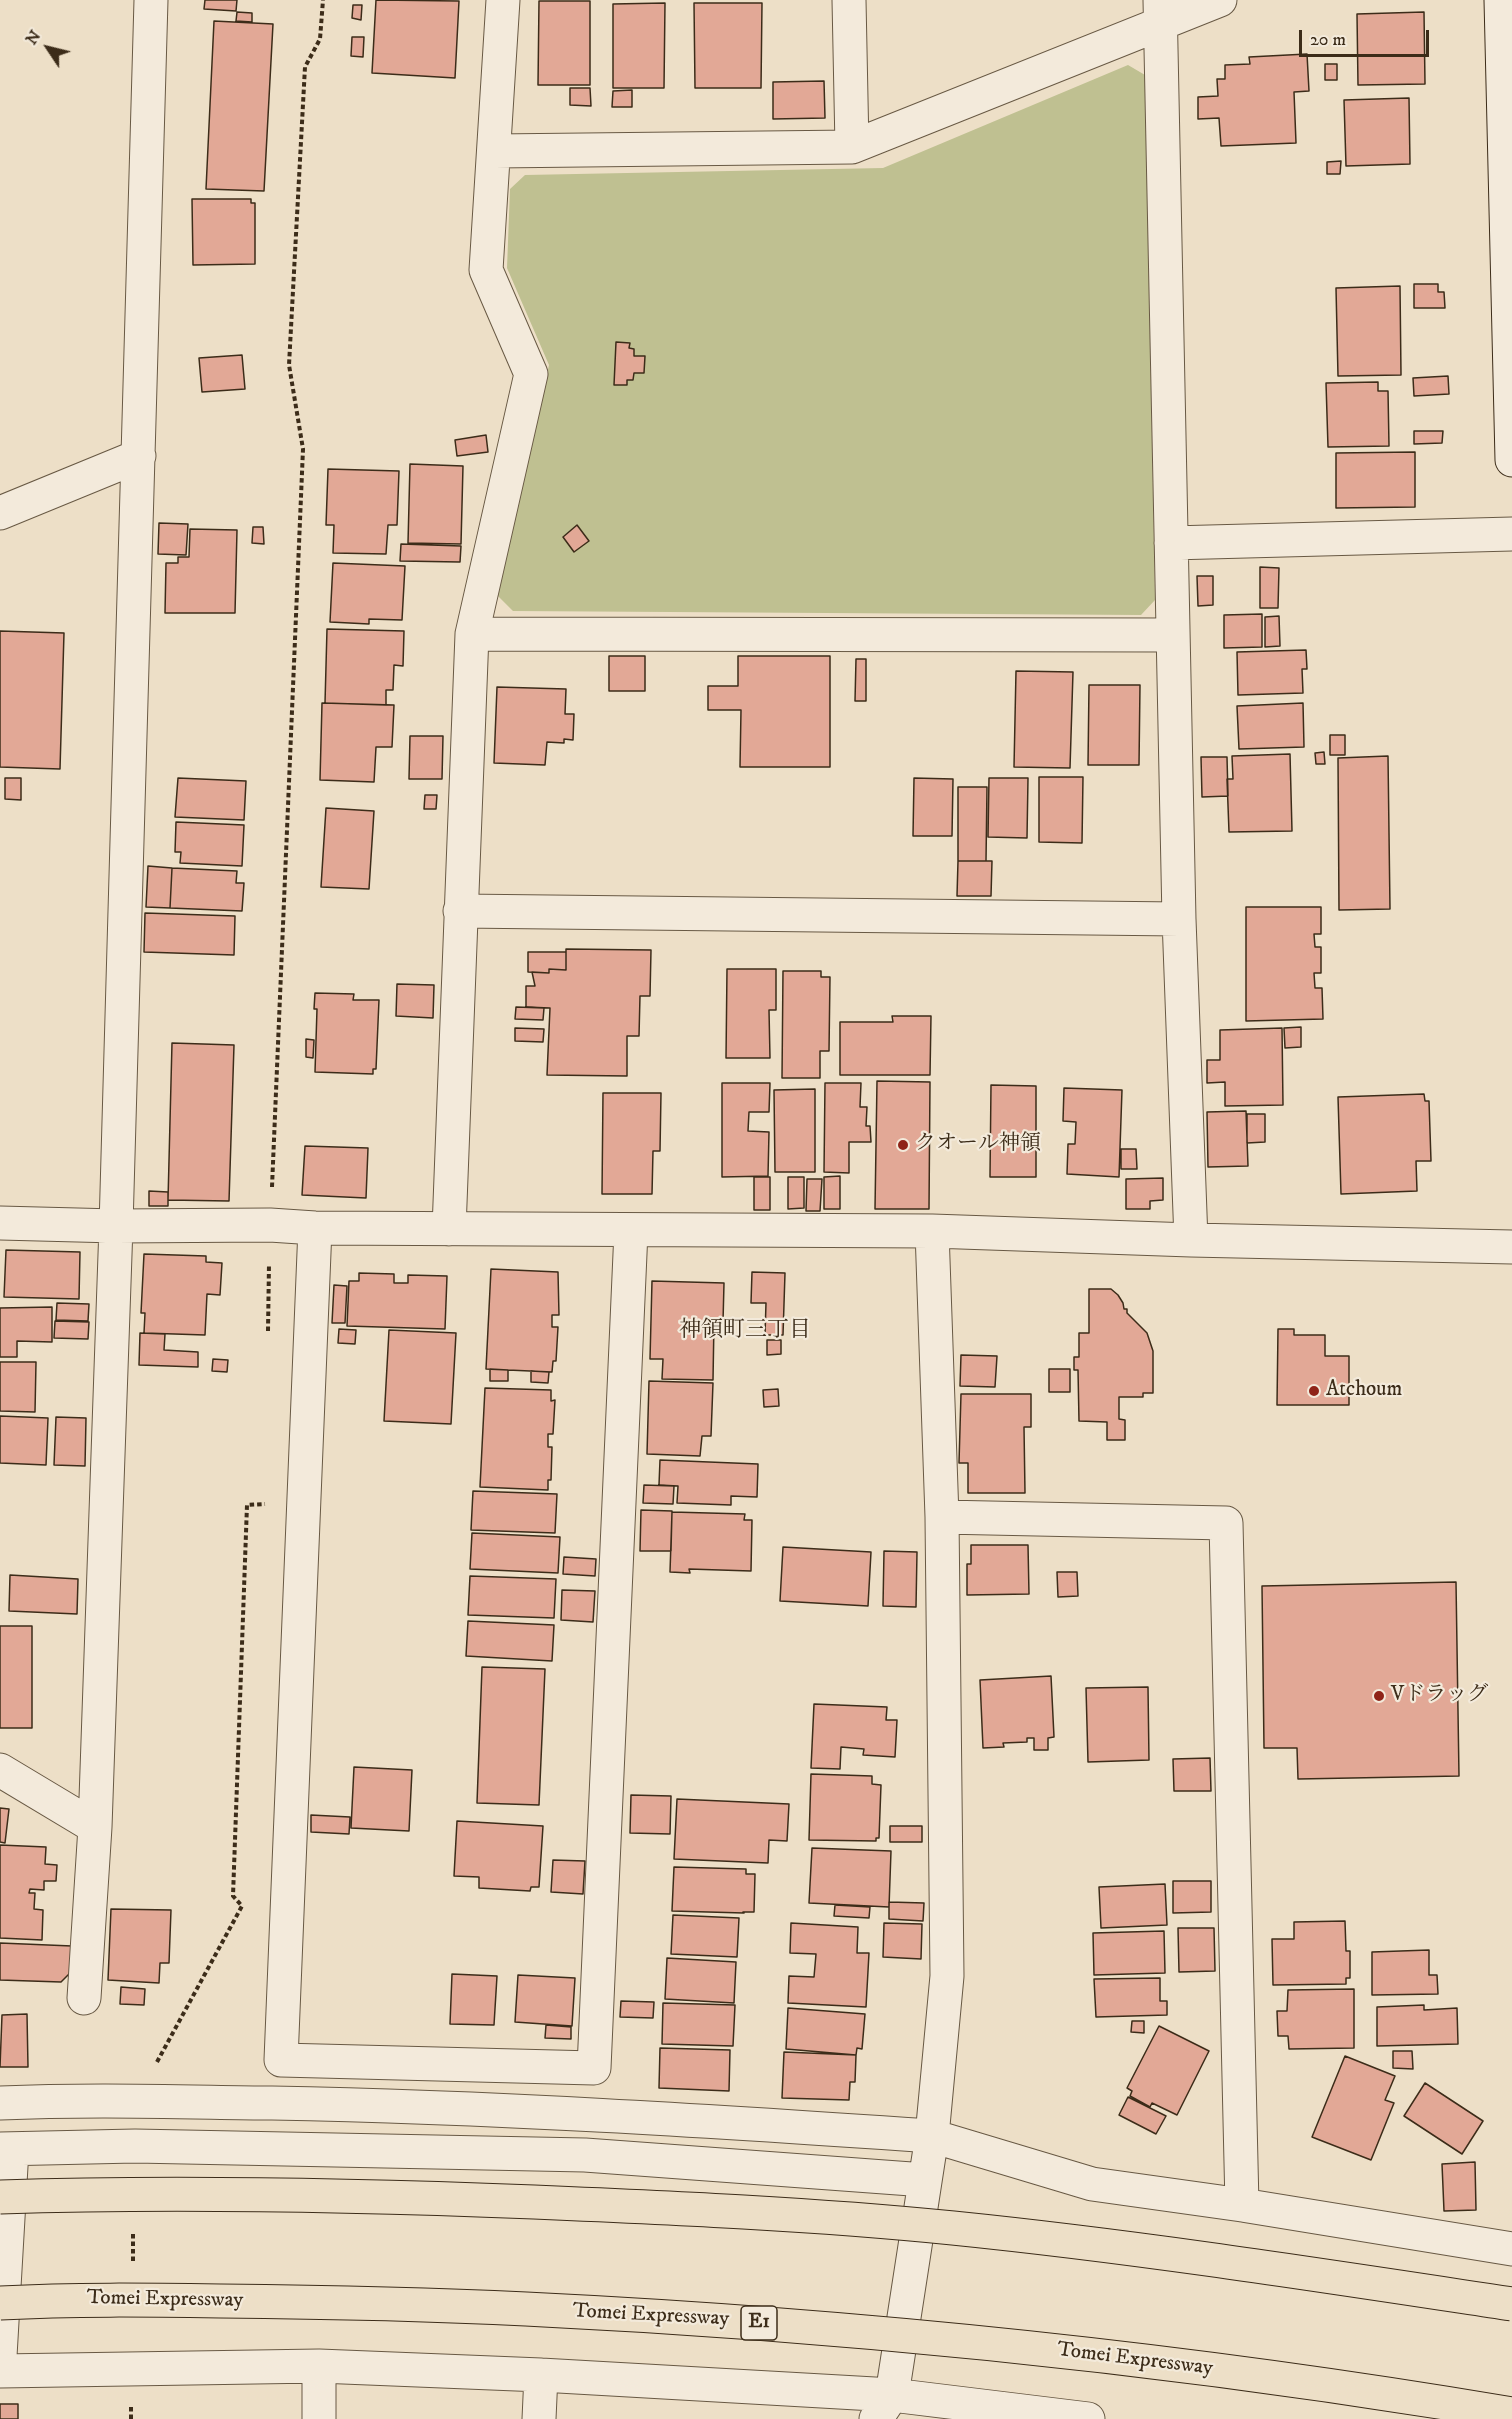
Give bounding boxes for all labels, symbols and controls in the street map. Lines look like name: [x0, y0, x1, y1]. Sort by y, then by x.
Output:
north arrow: [18, 18, 78, 78]
scale bar: [1302, 18, 1432, 56]
text: N: [21, 27, 45, 49]
text: 20 m: [1310, 29, 1346, 51]
place label: クオール神領: [915, 1132, 1041, 1158]
marker: クオール神領: [896, 1138, 910, 1152]
district label: 神領町三丁目: [679, 1318, 811, 1344]
place label: Atchoum: [1326, 1378, 1402, 1404]
marker: Atchoum: [1307, 1384, 1321, 1398]
place label: Vドラッグ: [1391, 1683, 1488, 1709]
marker: Vドラッグ: [1372, 1689, 1386, 1703]
street label: Tomei Expressway: [87, 2286, 243, 2314]
street label: Tomei Expressway: [572, 2299, 730, 2333]
road number: E1: [741, 2306, 777, 2340]
street label: Tomei Expressway: [1056, 2338, 1214, 2382]

